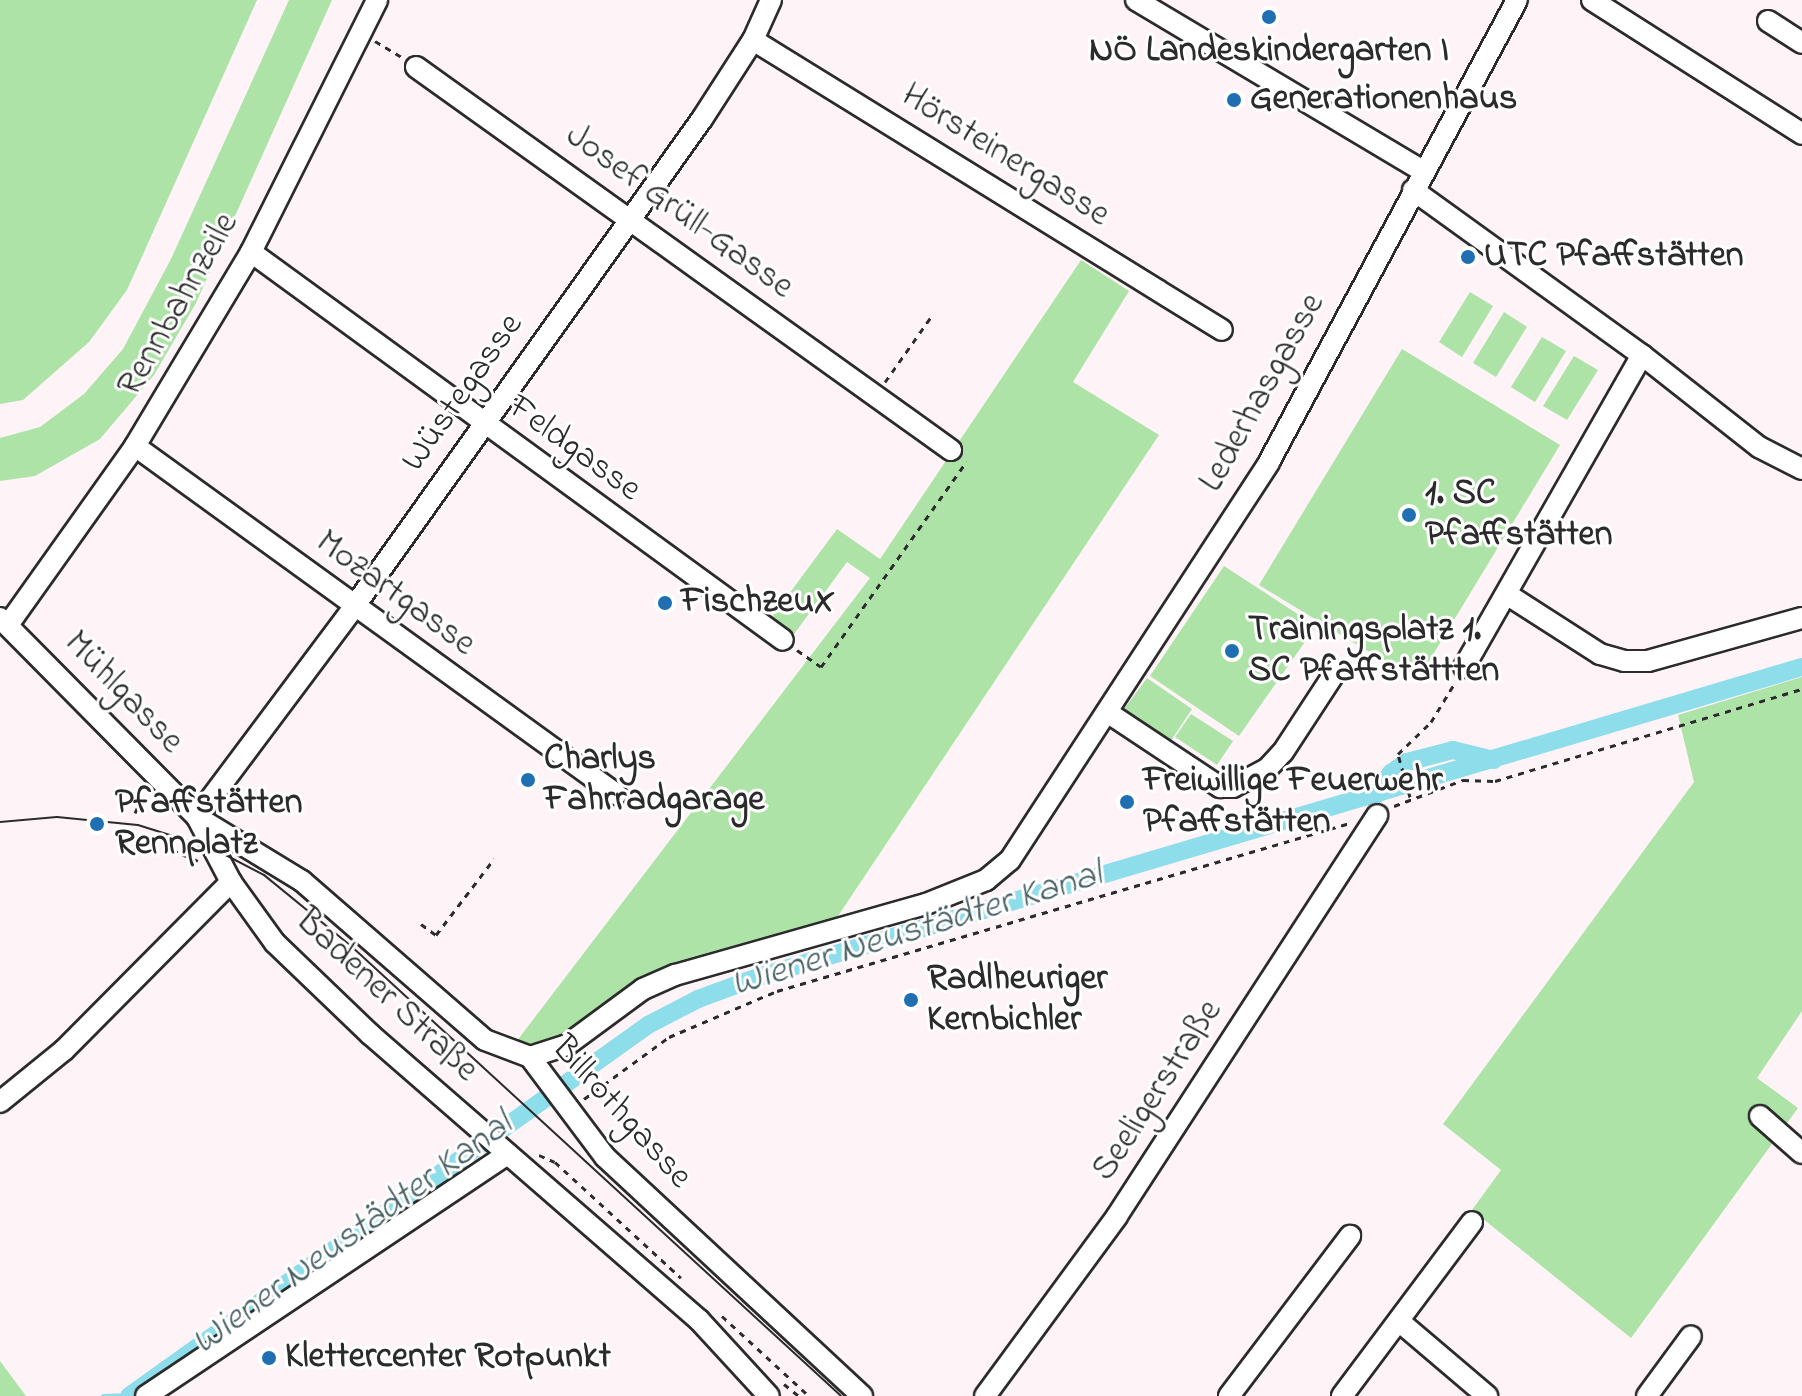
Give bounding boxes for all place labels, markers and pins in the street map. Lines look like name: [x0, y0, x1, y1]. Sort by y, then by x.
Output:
marker: NÖ Landeskindergarten I: [1260, 8, 1278, 26]
place label: NÖ Landeskindergarten I: [1089, 30, 1449, 74]
place label: Generationenhaus: [1250, 78, 1517, 122]
marker: Generationenhaus: [1225, 91, 1243, 109]
place label: UTC Pfaffstätten: [1484, 235, 1744, 279]
marker: UTC Pfaffstätten: [1459, 248, 1477, 266]
place label: 1. SC Pfaffstätten: [1425, 472, 1612, 557]
marker: 1. SC Pfaffstätten: [1400, 506, 1418, 524]
place label: FischzeuX: [681, 581, 835, 625]
marker: FischzeuX: [656, 594, 674, 612]
place label: Trainingsplatz 1. SC Pfaffstättten: [1248, 608, 1499, 693]
marker: Trainingsplatz 1. SC Pfaffstättten: [1223, 642, 1241, 660]
place label: Charlys Fahrradgarage: [544, 737, 764, 822]
place label: Freiwillige Feuerwehr Pfaffstätten: [1143, 759, 1442, 844]
marker: Charlys Fahrradgarage: [519, 771, 537, 789]
place label: Pfaffstätten Rennplatz: [115, 781, 302, 866]
marker: Freiwillige Feuerwehr Pfaffstätten: [1118, 793, 1136, 811]
marker: Pfaffstätten Rennplatz: [86, 813, 108, 835]
place label: Radlheuriger Kernbichler: [927, 957, 1107, 1042]
marker: Radlheuriger Kernbichler: [902, 991, 920, 1009]
place label: Klettercenter Rotpunkt: [285, 1336, 611, 1380]
marker: Klettercenter Rotpunkt: [260, 1349, 278, 1367]

